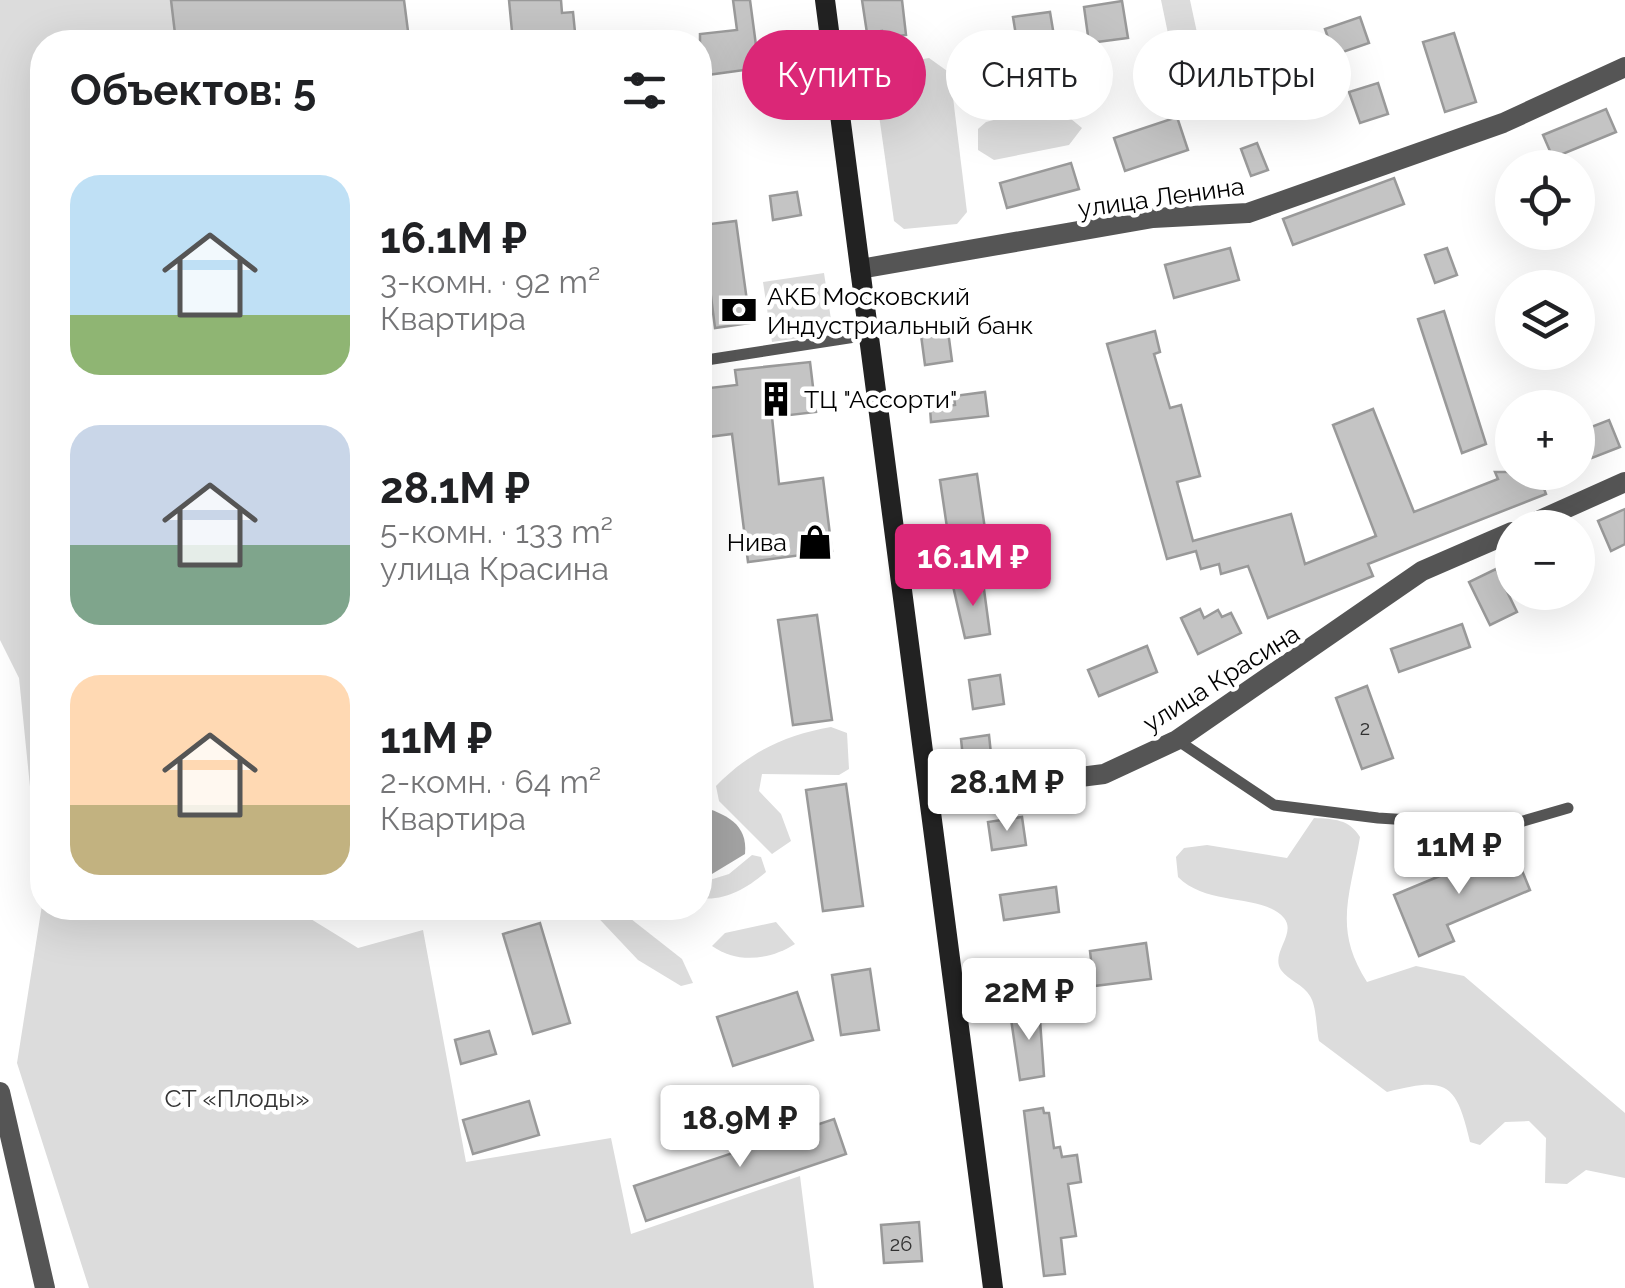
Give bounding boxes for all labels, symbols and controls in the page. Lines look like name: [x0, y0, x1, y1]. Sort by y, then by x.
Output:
chip: Купить: [742, 30, 926, 120]
chip: Снять: [946, 30, 1113, 120]
chip: Фильтры: [1133, 30, 1351, 120]
icon: filters: [617, 63, 672, 118]
text: Объектов: 5: [70, 66, 316, 115]
map controls: [1495, 150, 1595, 610]
button: locate: [1495, 150, 1595, 250]
street label: улица Ленина: [1076, 170, 1246, 224]
text: 16.1M ₽: [380, 214, 527, 263]
icon: home: [150, 215, 270, 335]
text: 3-комн. · 92 m²: [380, 263, 600, 300]
button: layers: [1495, 270, 1595, 370]
place label: АКБ Московский Индустриальный банк: [767, 281, 1033, 340]
bank icon: АКБ Московский Индустриальный банк: [720, 291, 758, 329]
text: Квартира: [380, 300, 526, 337]
building icon: ТЦ "Ассорти": [757, 380, 795, 418]
place label: ТЦ "Ассорти": [804, 384, 957, 414]
button: +: [1495, 390, 1595, 490]
text: 28.1M ₽: [380, 464, 530, 513]
icon: home: [150, 465, 270, 585]
button: −: [1495, 510, 1595, 610]
text: 5-комн. · 133 m²: [380, 513, 613, 550]
shop icon: Нива: [796, 523, 834, 561]
pin: 16.1M ₽: [881, 524, 1065, 609]
place label: Нива: [727, 527, 787, 557]
text: 16.1M ₽: [917, 538, 1029, 575]
text: улица Красина: [380, 550, 609, 587]
street label: улица Красина: [1137, 618, 1305, 738]
text: 11M ₽: [380, 714, 492, 763]
icon: home: [150, 715, 270, 835]
house number: 2: [1360, 716, 1370, 740]
pin: 28.1M ₽: [915, 749, 1099, 834]
text: 2-комн. · 64 m²: [380, 763, 601, 800]
text: 28.1M ₽: [950, 763, 1064, 800]
text: Квартира: [380, 800, 526, 837]
pin: 11M ₽: [1389, 812, 1529, 897]
text: 11M ₽: [1416, 826, 1502, 863]
pin: 22M ₽: [959, 958, 1099, 1043]
text: 22M ₽: [984, 972, 1074, 1009]
park label: СТ «Плоды»: [164, 1083, 310, 1113]
pin: 18.9M ₽: [648, 1085, 832, 1170]
text: 18.9M ₽: [682, 1099, 798, 1136]
house number: 26: [890, 1232, 912, 1256]

